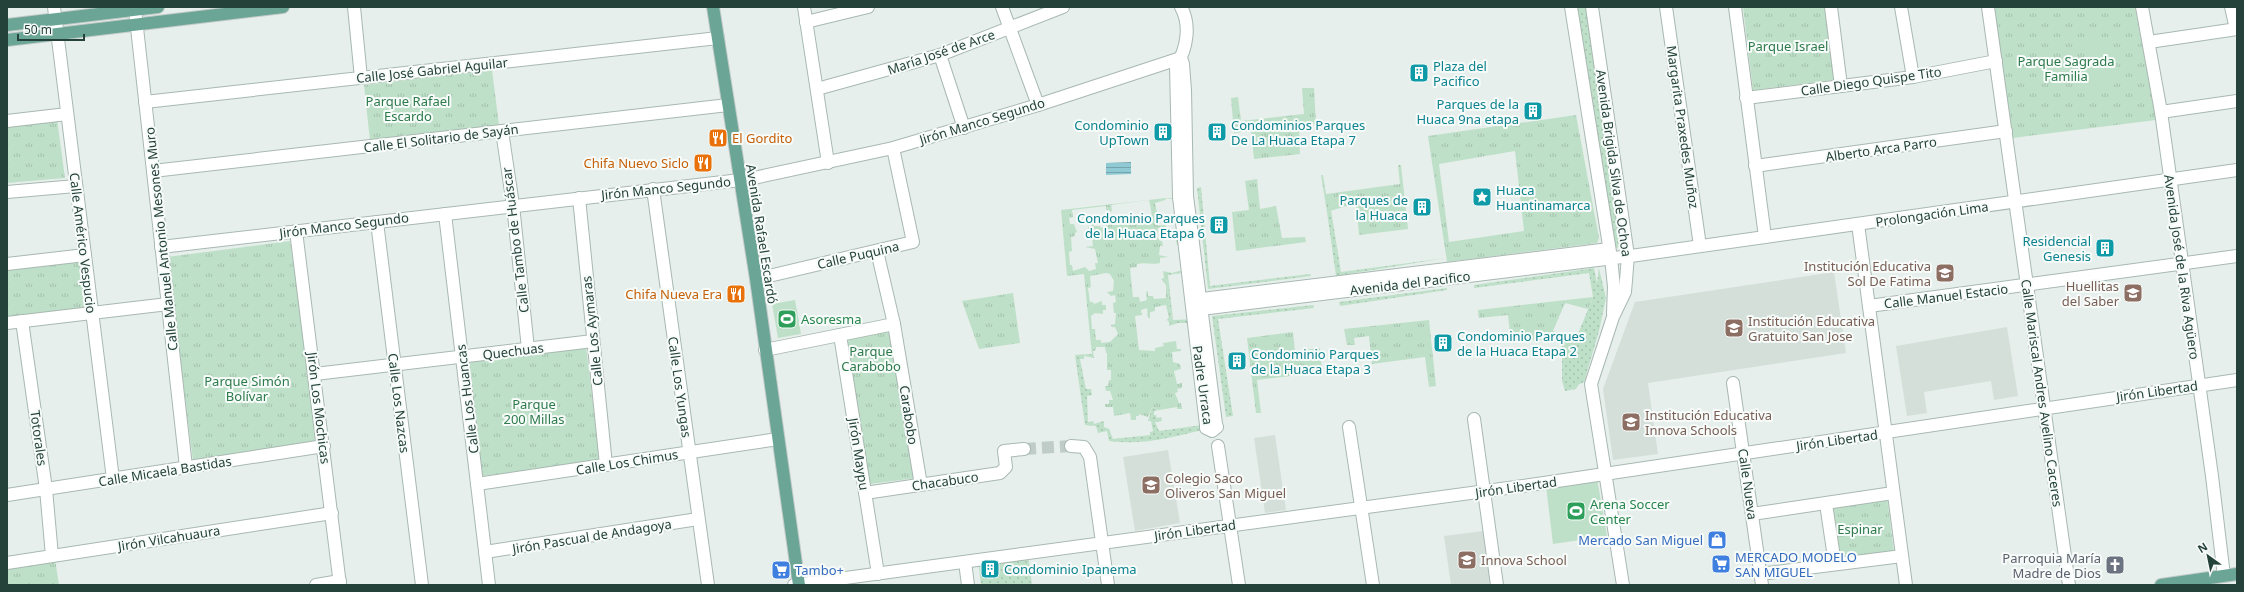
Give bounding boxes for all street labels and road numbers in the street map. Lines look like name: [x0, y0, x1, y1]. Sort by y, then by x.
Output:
street label: María José de Arce: [885, 25, 997, 79]
street label: Margarita Praxedes Muñoz: [1663, 44, 1703, 210]
street label: Calle José Gabriel Aguilar: [355, 53, 509, 87]
street label: Calle Diego Quispe Tito: [1799, 62, 1943, 100]
street label: Avenida Brigida Silva de Ochoa: [1592, 68, 1636, 258]
street label: Jirón Manco Segundo: [915, 93, 1047, 149]
street label: Calle El Solitario de Sayán: [363, 120, 519, 156]
street label: Calle Manuel Antonio Mesones Muro: [140, 126, 182, 352]
street label: Alberto Arca Parro: [1824, 132, 1938, 166]
street label: Avenida Rafael Escardó: [742, 163, 782, 305]
street label: Calle Tambo de Huáscar: [497, 166, 533, 314]
street label: Calle Américo Vespucio: [65, 172, 101, 314]
street label: Jirón Manco Segundo: [598, 172, 732, 204]
street label: Avenida José de la Riva Agüero: [2160, 173, 2204, 361]
street label: Prolongación Lima: [1874, 197, 1990, 231]
street label: Jirón Manco Segundo: [276, 208, 410, 242]
street label: Calle Puquina: [815, 237, 901, 273]
street label: Avenida del Pacifico: [1349, 267, 1471, 299]
street label: Calle Los Aymaras: [577, 275, 607, 387]
street label: Calle Mariscal Andres Avelino Caceres: [2017, 278, 2067, 508]
street label: Calle Manuel Estacio: [1883, 279, 2009, 313]
street label: Calle Los Yungas: [664, 335, 696, 439]
street label: Quechuas: [481, 338, 545, 364]
street label: Calle Los Huancas: [451, 343, 483, 455]
street label: Padre Urraca: [1189, 344, 1217, 426]
street label: Jirón Los Mochicas: [303, 349, 335, 465]
street label: Calle Los Nazcas: [384, 352, 414, 454]
street label: Jirón Libertad: [2113, 376, 2199, 406]
street label: Carabobo: [895, 384, 923, 446]
street label: Totorales: [26, 409, 52, 467]
street label: Jirón Maypu: [844, 415, 874, 491]
street label: Jirón Libertad: [1793, 425, 1879, 455]
street label: Calle Los Chimus: [575, 445, 679, 479]
street label: Calle Nueva: [1734, 447, 1762, 521]
street label: Calle Micaela Bastidas: [97, 452, 233, 490]
street label: Chacabuco: [910, 467, 980, 495]
street label: Jirón Libertad: [1472, 472, 1558, 502]
street label: Jirón Pascual de Andagoya: [509, 515, 673, 558]
street label: Jirón Libertad: [1151, 515, 1237, 545]
street label: Jirón Vilcahuaura: [115, 521, 221, 555]

